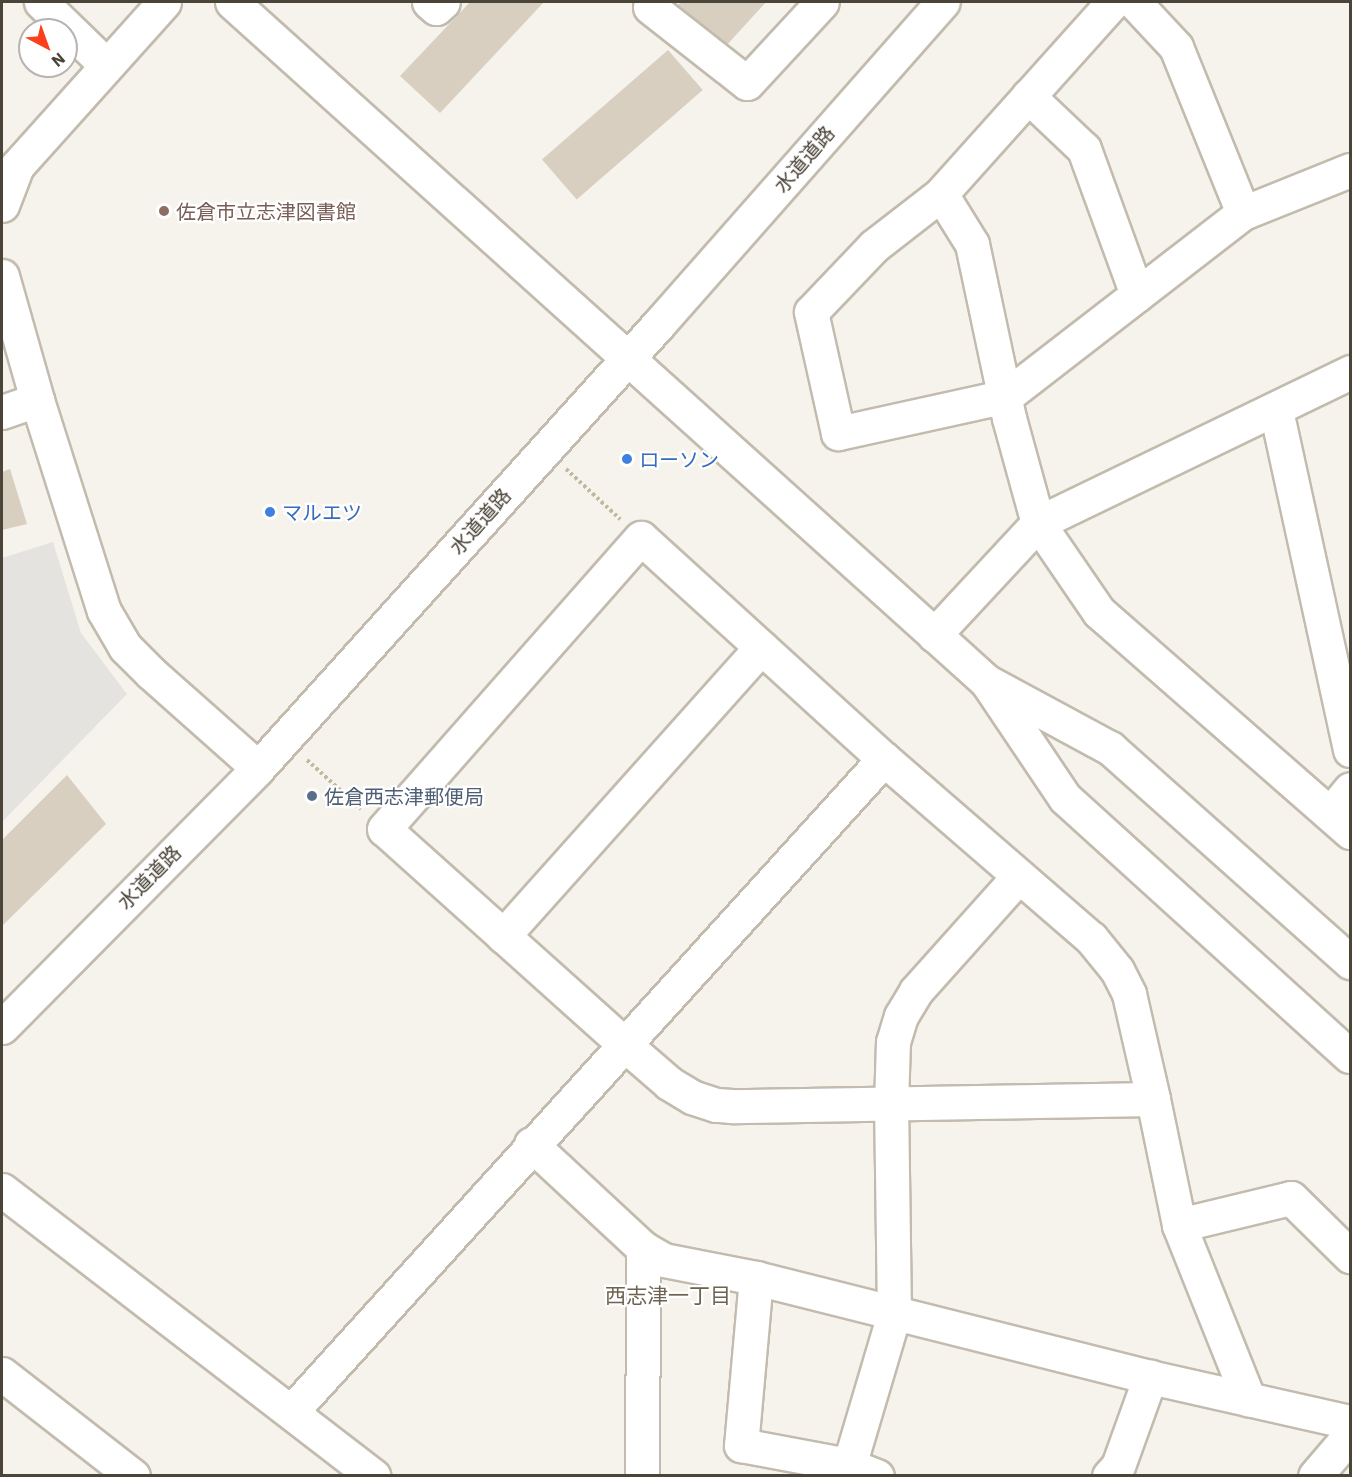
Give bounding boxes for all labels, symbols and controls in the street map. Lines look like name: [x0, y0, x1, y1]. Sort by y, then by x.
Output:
north arrow: [18, 18, 78, 78]
text: N: [48, 49, 69, 71]
street label: 水道道路: [769, 121, 839, 197]
place label: 佐倉市立志津図書館: [176, 199, 356, 223]
marker: 佐倉市立志津図書館: [157, 204, 171, 218]
place label: ローソン: [639, 447, 719, 471]
marker: ローソン: [620, 452, 634, 466]
street label: 水道道路: [444, 483, 516, 559]
place label: マルエツ: [282, 500, 362, 524]
marker: マルエツ: [263, 505, 277, 519]
place label: 佐倉西志津郵便局: [324, 784, 484, 808]
marker: 佐倉西志津郵便局: [305, 789, 319, 803]
street label: 水道道路: [112, 840, 186, 914]
district label: 西志津一丁目: [605, 1282, 731, 1308]

